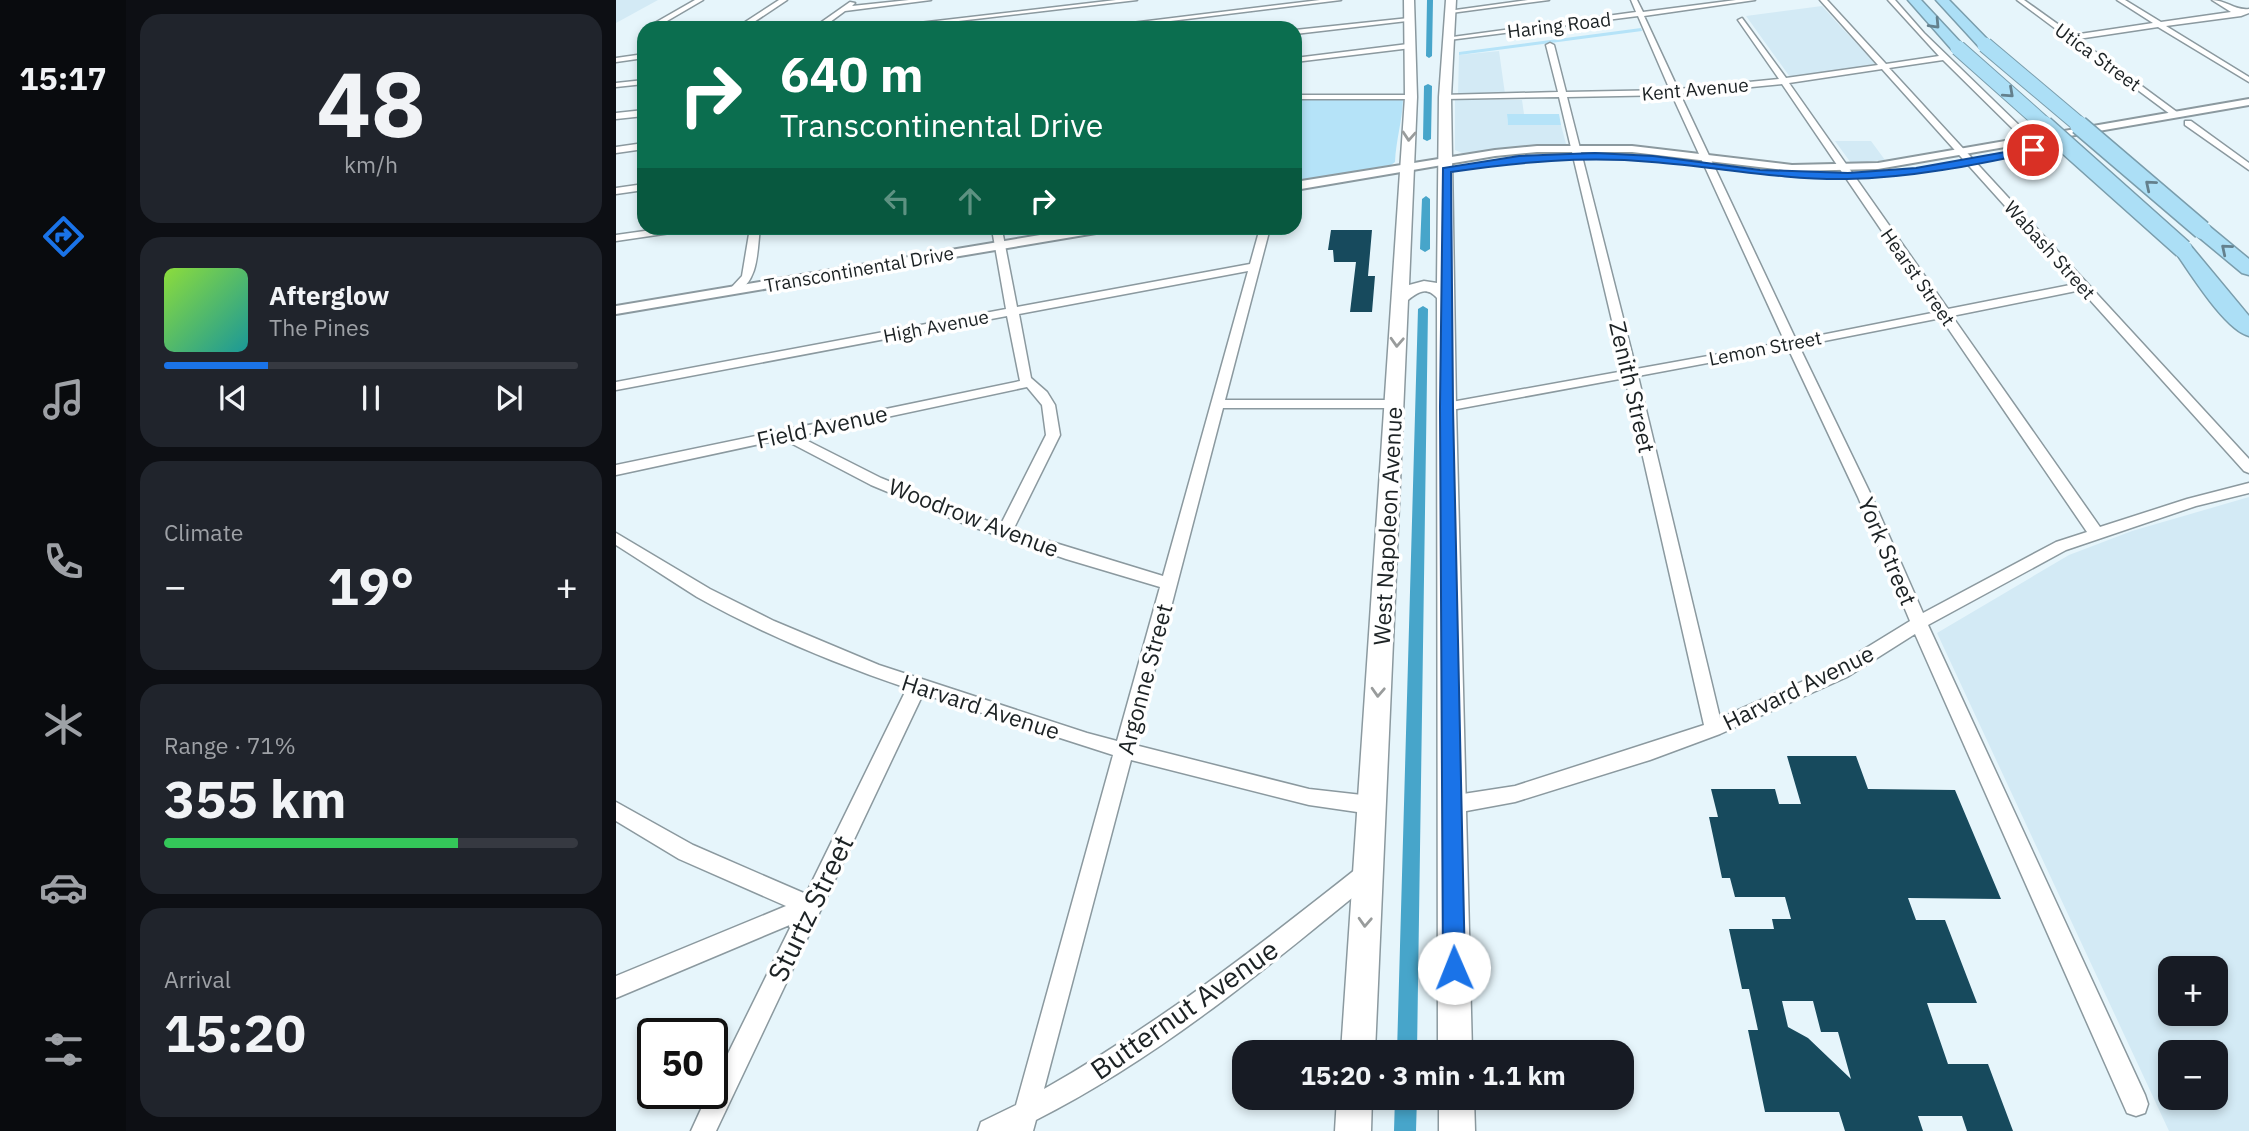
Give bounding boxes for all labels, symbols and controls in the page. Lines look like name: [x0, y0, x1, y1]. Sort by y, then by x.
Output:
street label: Haring Road: [1506, 7, 1612, 43]
one-way arrow: [1927, 16, 1940, 29]
street label: Utica Street: [2050, 18, 2146, 96]
text: 640 m: [780, 42, 924, 105]
text: 48: [316, 44, 426, 162]
icon: right: [665, 49, 756, 140]
text: 15:17: [19, 57, 107, 99]
street label: Kent Avenue: [1640, 72, 1750, 106]
one-way arrow: [2001, 85, 2014, 97]
text: Transcontinental Drive: [780, 104, 1103, 146]
pin: [2003, 120, 2063, 180]
one-way arrow: [1402, 131, 1417, 142]
icon: arrive: [2014, 131, 2052, 169]
text: km/h: [344, 149, 398, 179]
one-way arrow: [2145, 181, 2158, 193]
icon: left: [878, 182, 916, 220]
icon: ahead: [951, 182, 989, 220]
icon: right: [1024, 182, 1062, 220]
street label: Wabash Street: [1999, 196, 2101, 304]
icon: directions: [39, 212, 88, 261]
street label: Hearst Street: [1876, 224, 1960, 330]
street label: Transcontinental Drive: [762, 241, 956, 297]
one-way arrow: [2221, 245, 2233, 258]
text: Afterglow: [269, 278, 389, 312]
street label: High Avenue: [881, 304, 991, 348]
text: The Pines: [269, 312, 370, 342]
street label: Zenith Street: [1603, 318, 1663, 456]
street label: Lemon Street: [1707, 325, 1823, 371]
one-way arrow: [1390, 337, 1405, 348]
icon: music: [39, 375, 88, 424]
icon: previous: [214, 379, 252, 417]
icon: pause: [352, 379, 390, 417]
icon: next: [490, 379, 528, 417]
street label: Field Avenue: [754, 397, 890, 455]
street label: West Napoleon Avenue: [1366, 406, 1408, 646]
street label: Woodrow Avenue: [884, 471, 1064, 563]
street label: York Street: [1852, 492, 1924, 610]
text: Climate: [164, 517, 243, 547]
icon: phone: [39, 537, 88, 586]
text: 19°: [328, 552, 414, 619]
text: −: [164, 561, 187, 610]
text: +: [555, 561, 578, 610]
street label: Argonne Street: [1109, 600, 1179, 758]
street label: Harvard Avenue: [1718, 637, 1878, 737]
street label: Harvard Avenue: [898, 666, 1064, 746]
one-way arrow: [1370, 687, 1385, 698]
icon: climate: [39, 700, 88, 749]
text: Range · 71%: [164, 730, 296, 760]
text: 355 km: [164, 765, 346, 832]
street label: Sturtz Street: [759, 829, 861, 987]
icon: car: [39, 863, 88, 912]
one-way arrow: [1358, 916, 1373, 927]
street label: Butternut Avenue: [1083, 931, 1285, 1087]
position arrow: [1417, 931, 1491, 1005]
map controls: [2158, 956, 2228, 1110]
button: +: [2158, 956, 2228, 1026]
text: Arrival: [164, 964, 231, 994]
text: 15:20: [164, 999, 306, 1066]
speed limit sign: 50: [637, 1018, 728, 1109]
icon: filters: [39, 1025, 88, 1074]
button: −: [2158, 1040, 2228, 1110]
text: 15:20 · 3 min · 1.1 km: [1300, 1058, 1566, 1092]

